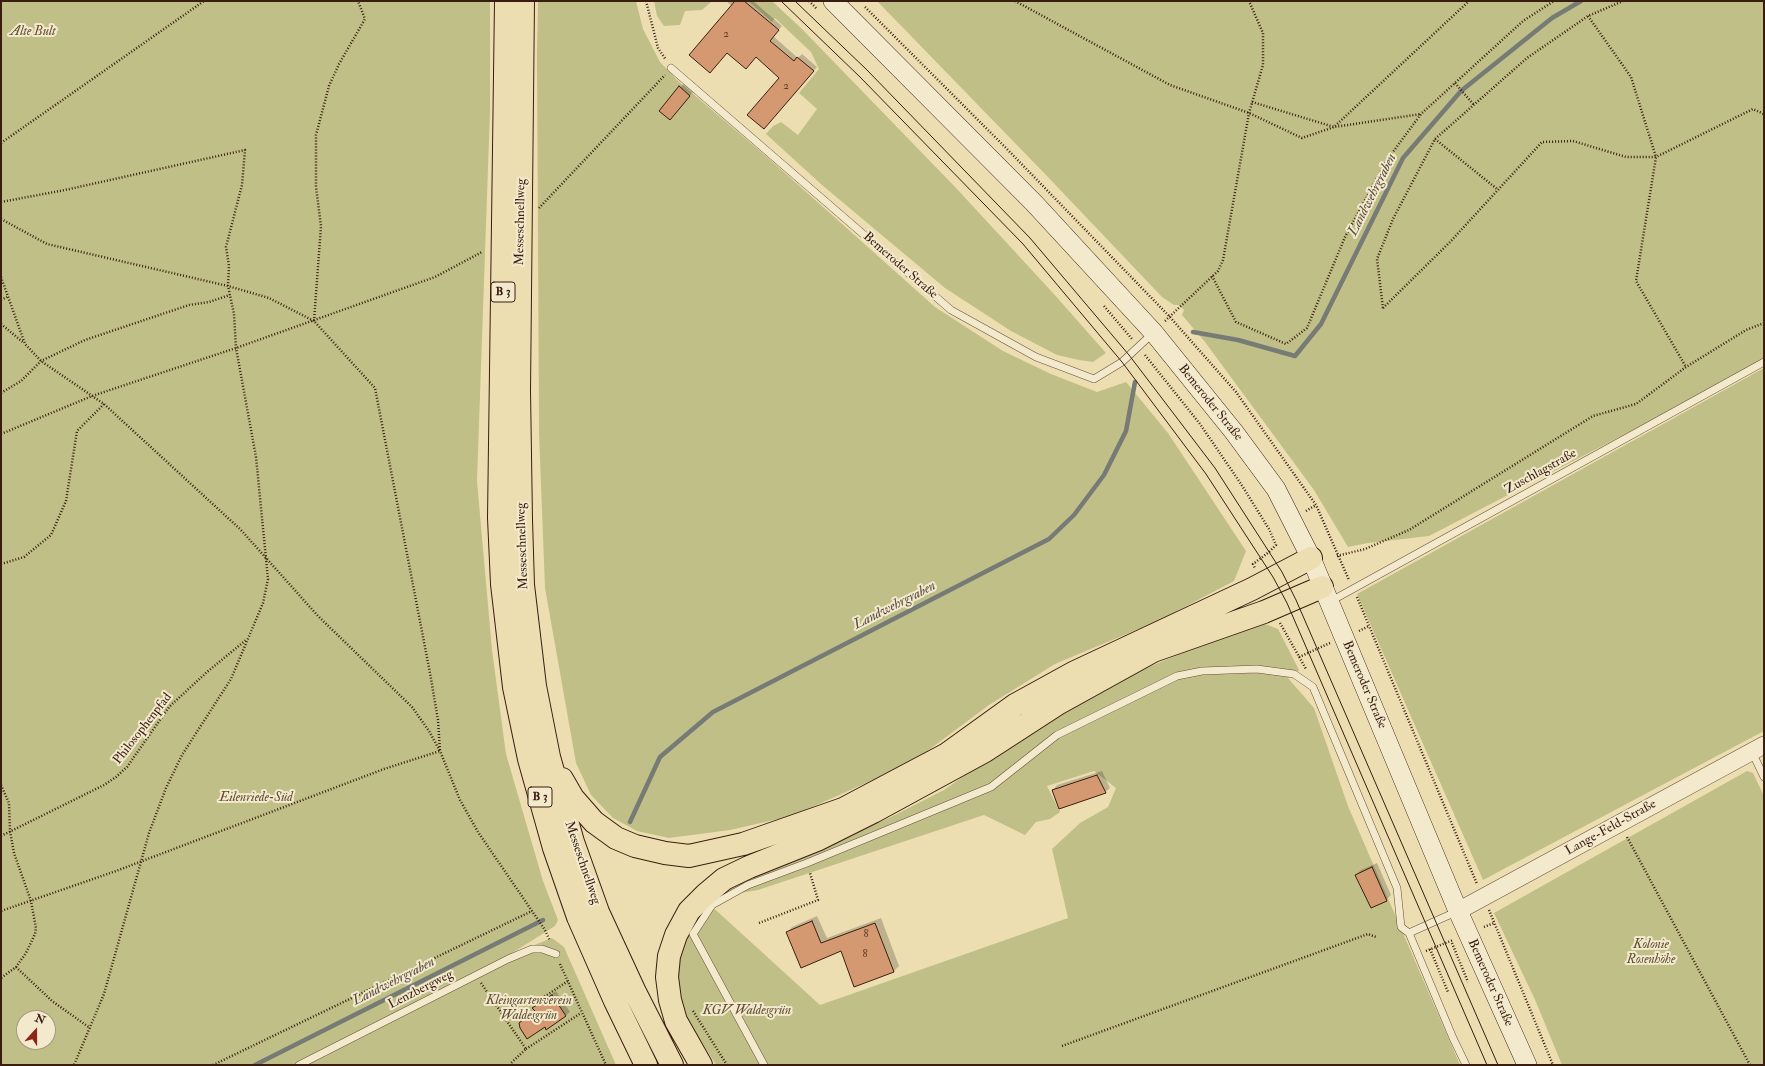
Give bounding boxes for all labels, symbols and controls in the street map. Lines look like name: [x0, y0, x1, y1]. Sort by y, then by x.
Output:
park label: Alte Bult: [10, 24, 56, 40]
house number: 2: [723, 28, 729, 42]
house number: 2: [783, 80, 789, 94]
water label: Landwehrgraben: [1345, 151, 1401, 239]
street label: Messeschnellweg: [512, 178, 530, 266]
street label: Bemeroder Straße: [859, 229, 941, 303]
road number: B 3: [491, 282, 515, 302]
street label: Bemeroder Straße: [1174, 362, 1246, 444]
street label: Zuschlagstraße: [1503, 446, 1579, 498]
street label: Messeschnellweg: [514, 502, 532, 590]
water label: Landwehrgraben: [851, 578, 939, 634]
street label: Bemeroder Straße: [1338, 639, 1390, 731]
street label: Philosophenpfad: [110, 690, 176, 768]
road number: B 3: [528, 787, 552, 807]
park label: Eilenriede-Süd: [219, 790, 293, 806]
street label: Lange-Feld-Straße: [1563, 797, 1659, 859]
street label: Messeschnellweg: [560, 819, 604, 907]
house number: 8: [863, 928, 869, 942]
street label: Bemeroder Straße: [1464, 937, 1516, 1029]
park label: Kolonie Rosenhöhe: [1627, 937, 1675, 968]
house number: 8: [862, 948, 868, 962]
water label: Landwehrgraben: [350, 954, 438, 1010]
street label: Lenzbergweg: [386, 967, 456, 1013]
park label: Kleingartenverein Waldesgrün: [486, 993, 572, 1024]
park label: KGV Waldesgrün: [703, 1003, 791, 1019]
north arrow: [16, 1010, 56, 1050]
text: N: [33, 1011, 47, 1027]

